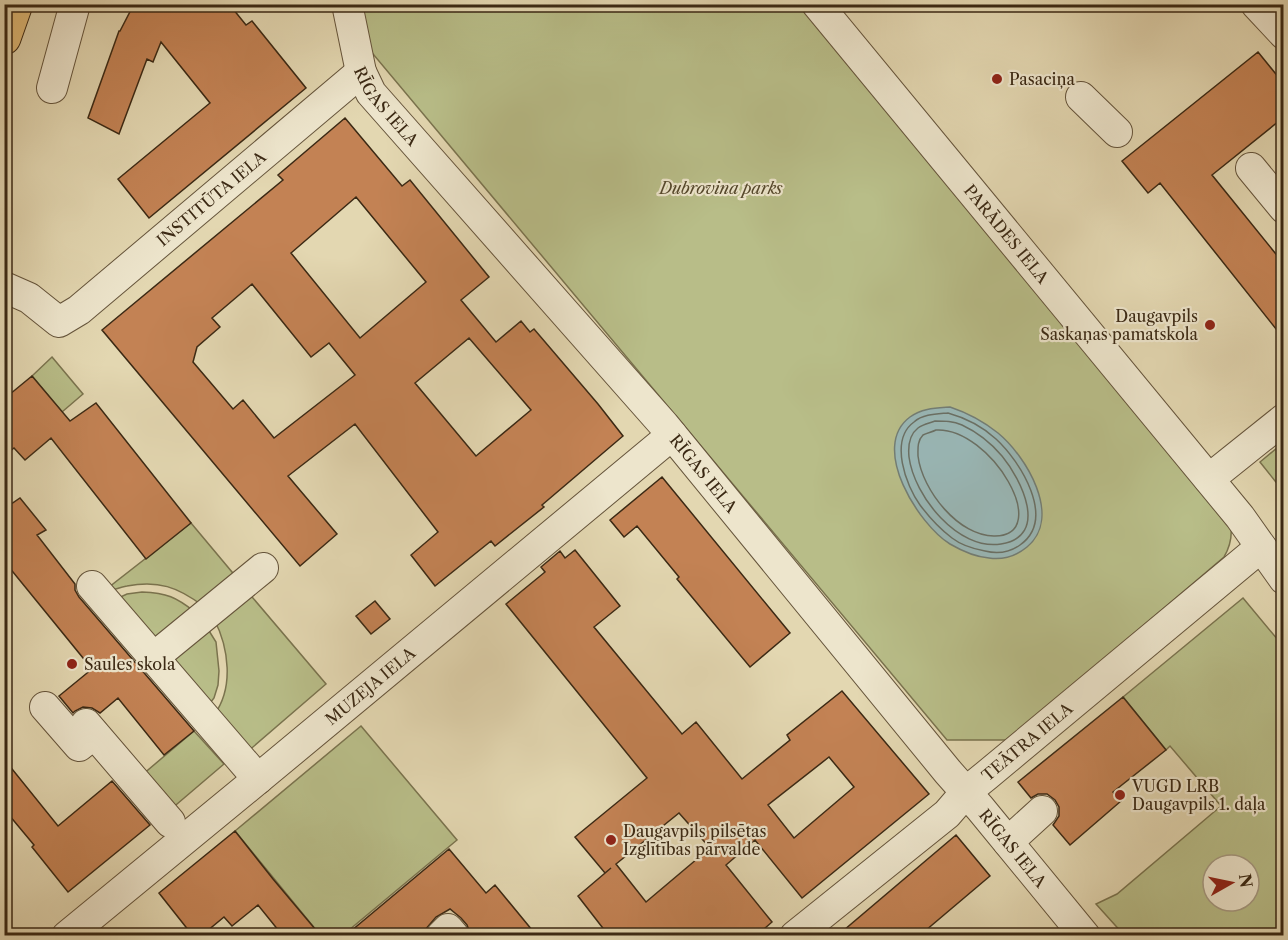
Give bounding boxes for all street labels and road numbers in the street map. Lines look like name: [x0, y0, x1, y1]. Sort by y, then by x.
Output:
street label: RĪGAS IELA: [350, 63, 424, 151]
street label: INSTITŪTA IELA: [152, 146, 271, 250]
street label: PARĀDES IELA: [960, 180, 1054, 288]
street label: RĪGAS IELA: [666, 430, 742, 517]
street label: MUZEJA IELA: [321, 642, 420, 729]
street label: TEĀTRA IELA: [977, 697, 1077, 785]
street label: RĪGAS IELA: [975, 805, 1052, 892]

